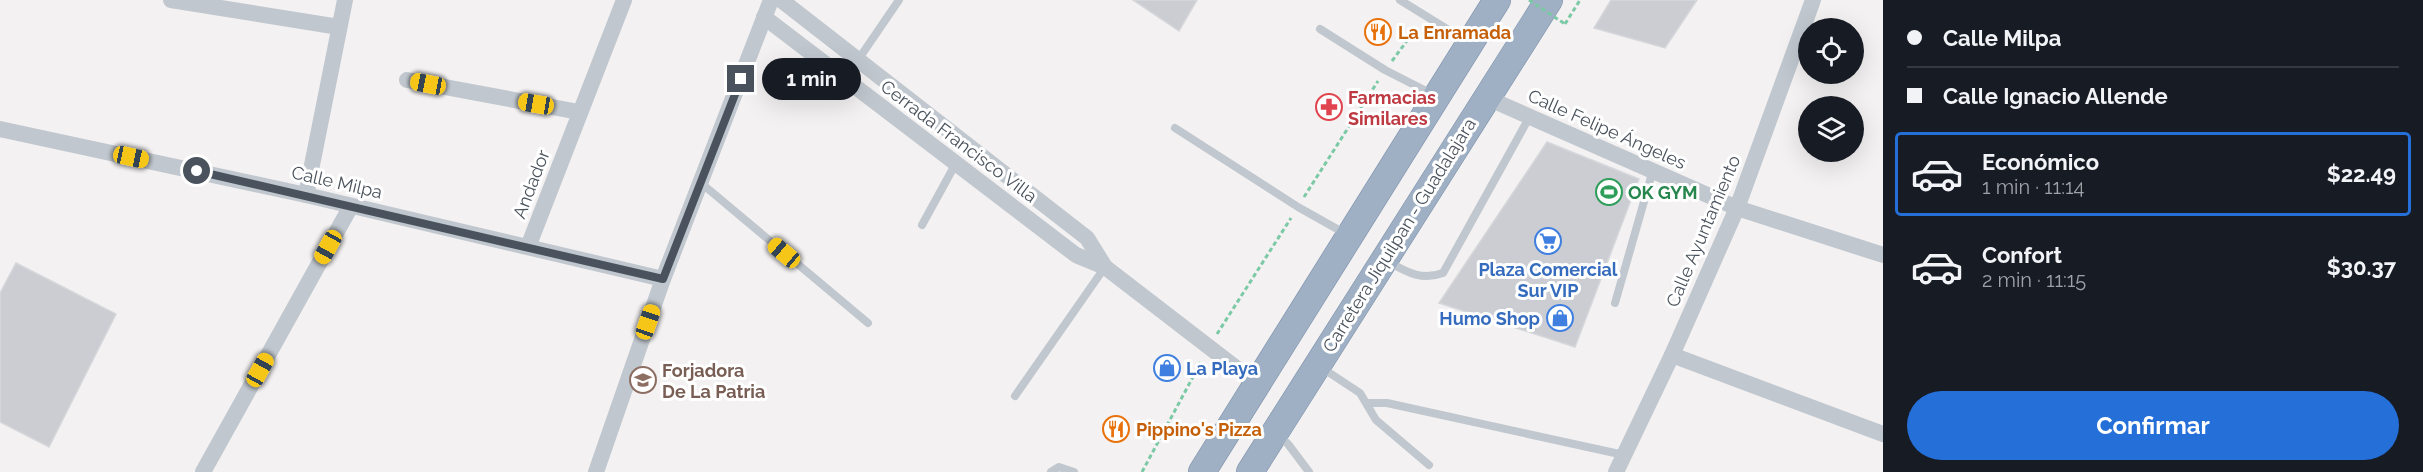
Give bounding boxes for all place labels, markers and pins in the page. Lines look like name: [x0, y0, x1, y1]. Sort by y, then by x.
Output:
restaurant icon: La Enramada: [1363, 17, 1393, 47]
place label: La Enramada: [1398, 22, 1511, 43]
place label: Farmacias Similares: [1348, 87, 1436, 129]
pharmacy icon: Farmacias Similares: [1314, 92, 1344, 122]
sports icon: OK GYM: [1594, 177, 1624, 207]
place label: OK GYM: [1628, 182, 1698, 203]
supermarket icon: Plaza Comercial Sur VIP: [1533, 226, 1563, 256]
place label: Plaza Comercial Sur VIP: [1478, 259, 1618, 301]
shop icon: Humo Shop: [1545, 303, 1575, 333]
place label: Humo Shop: [1439, 308, 1540, 329]
shop icon: La Playa: [1152, 353, 1182, 383]
place label: La Playa: [1186, 358, 1258, 379]
place label: Forjadora De La Patria: [662, 360, 765, 402]
school or university icon: Forjadora De La Patria: [628, 365, 658, 395]
restaurant icon: Pippino's Pizza: [1101, 414, 1131, 444]
place label: Pippino's Pizza: [1136, 419, 1262, 440]

